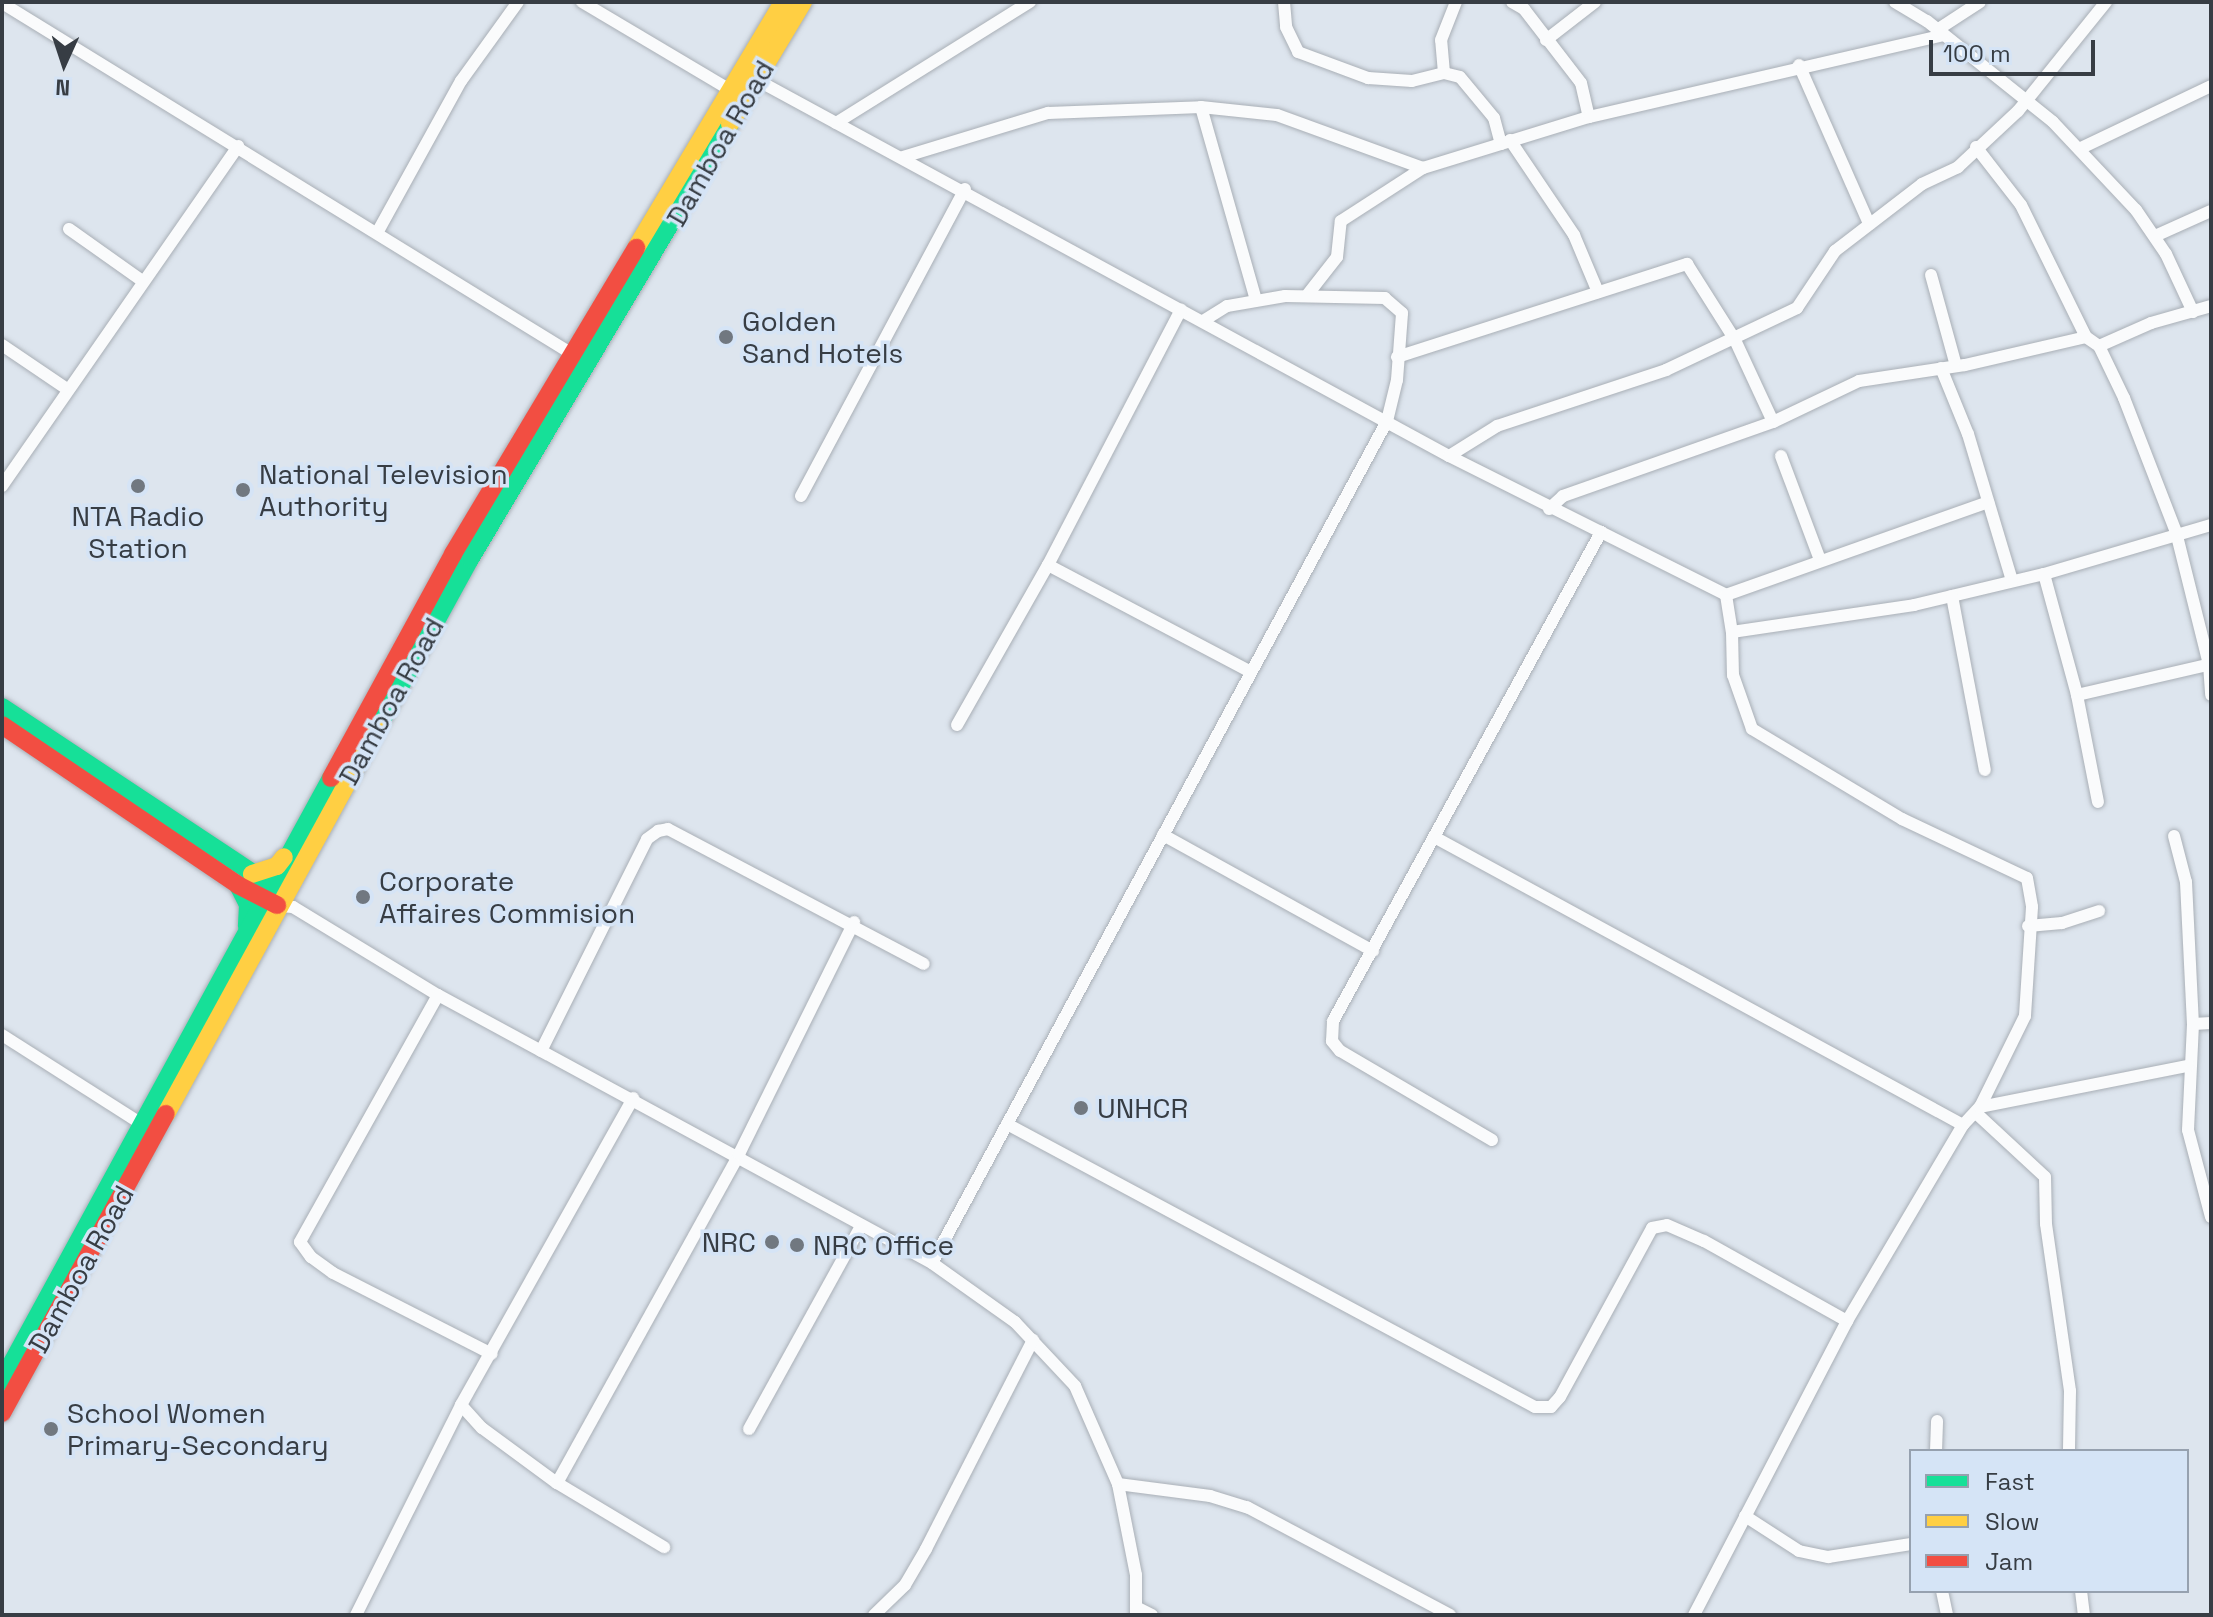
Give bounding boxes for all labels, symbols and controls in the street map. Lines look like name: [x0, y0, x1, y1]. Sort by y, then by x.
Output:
north arrow: [24, 24, 104, 104]
scale bar: [1933, 24, 2099, 74]
text: 100 m: [1943, 38, 2011, 69]
street label: Damboa Road: [659, 54, 781, 232]
text: N: [55, 74, 71, 102]
place label: Golden Sand Hotels: [742, 304, 903, 370]
marker: Golden Sand Hotels: [717, 328, 735, 346]
place label: National Television Authority: [259, 457, 508, 523]
marker: NTA Radio Station: [129, 477, 147, 495]
marker: National Television Authority: [234, 481, 252, 499]
place label: NTA Radio Station: [71, 499, 205, 565]
street label: Damboa Road: [331, 611, 451, 791]
place label: Corporate Affaires Commision: [379, 864, 635, 930]
marker: Corporate Affaires Commision: [354, 888, 372, 906]
place label: UNHCR: [1097, 1091, 1188, 1125]
marker: UNHCR: [1072, 1099, 1090, 1117]
street label: Damboa Road: [21, 1179, 141, 1359]
place label: NRC: [702, 1225, 756, 1259]
place label: NRC Office: [813, 1228, 954, 1262]
marker: NRC: [763, 1233, 781, 1251]
marker: NRC Office: [788, 1236, 806, 1254]
place label: School Women Primary-Secondary: [67, 1396, 329, 1462]
marker: School Women Primary-Secondary: [42, 1420, 60, 1438]
legend: [1909, 1449, 2189, 1593]
text: Fast: [1985, 1466, 2035, 1497]
text: Slow: [1985, 1506, 2039, 1537]
text: Jam: [1985, 1546, 2033, 1577]

